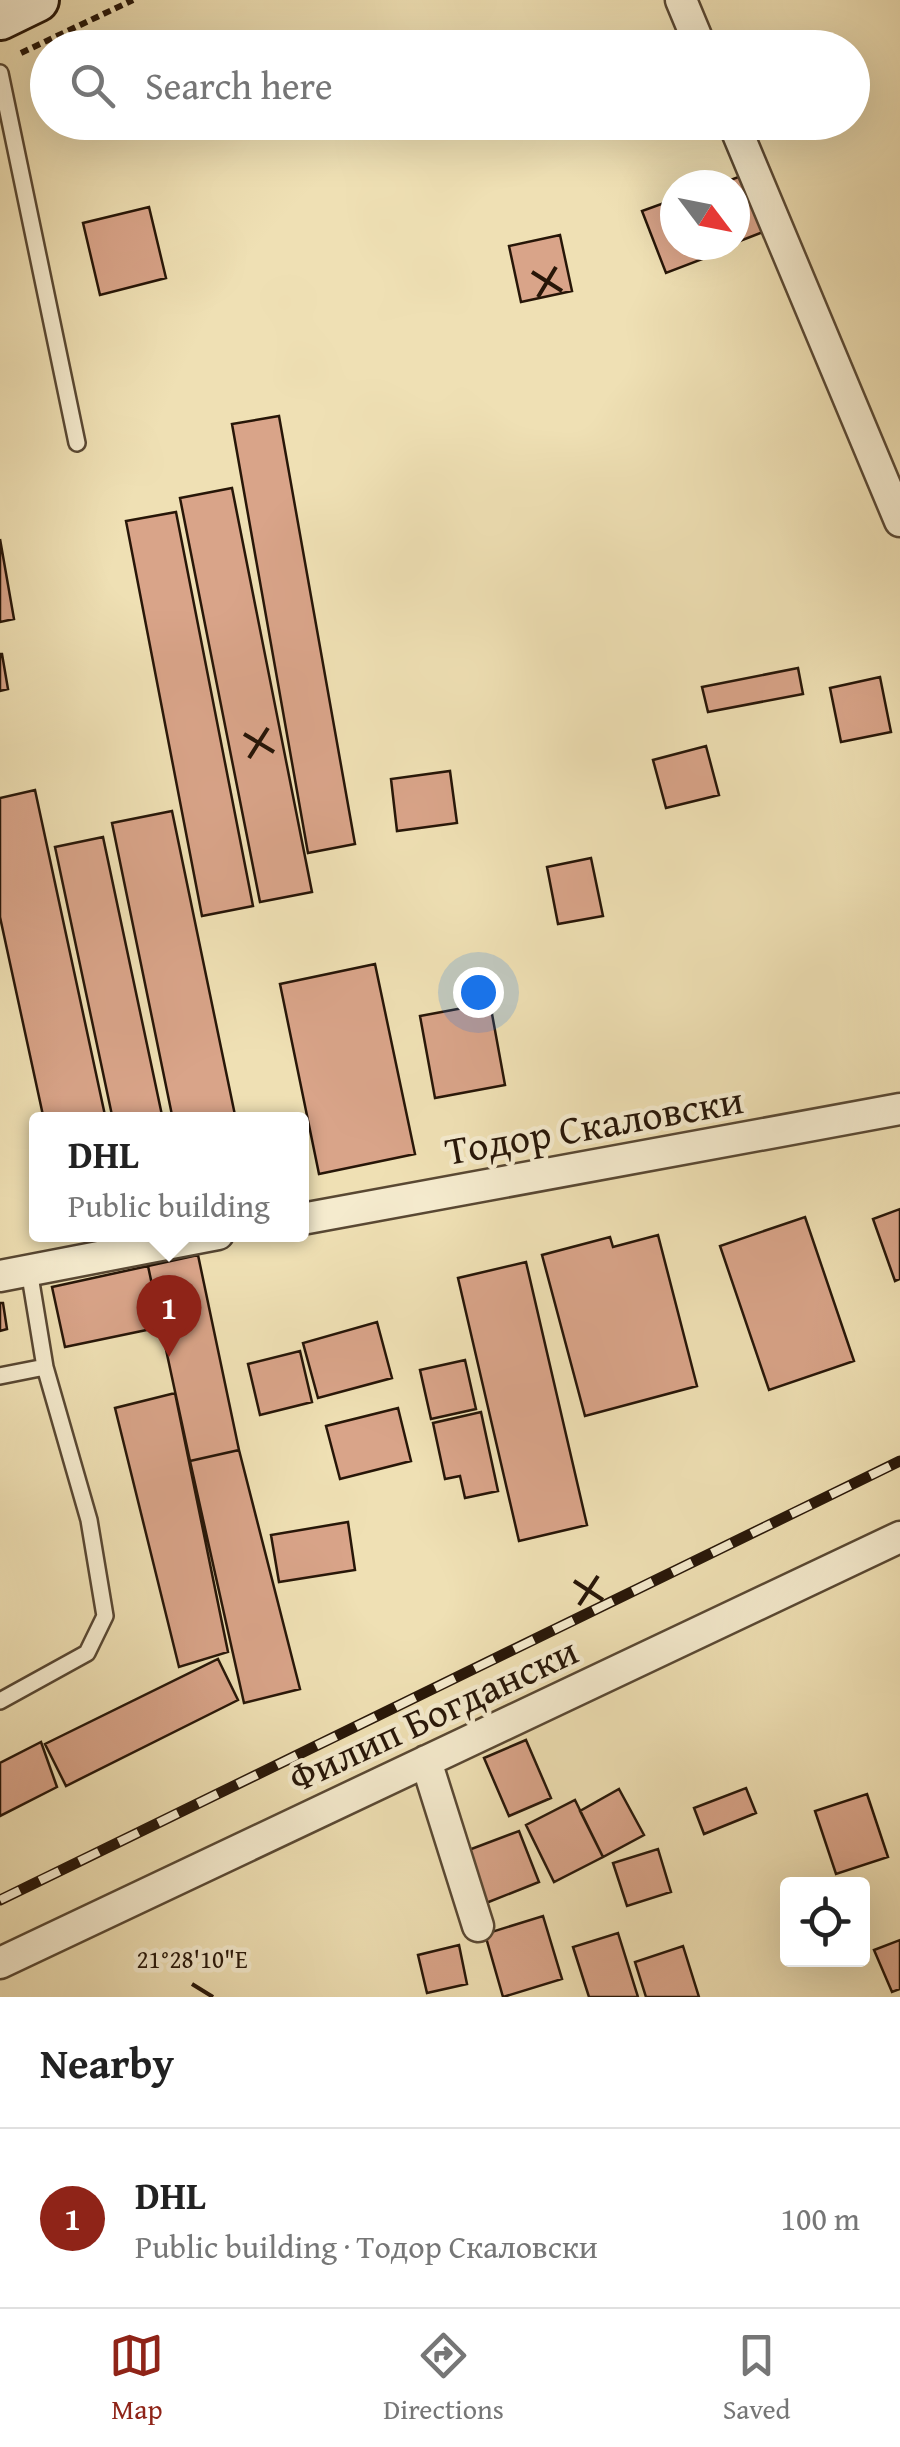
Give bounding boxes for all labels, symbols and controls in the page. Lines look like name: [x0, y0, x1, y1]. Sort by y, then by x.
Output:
search box: [30, 30, 870, 140]
text: Search here: [145, 57, 333, 113]
icon: search: [65, 58, 120, 113]
north arrow: [660, 170, 750, 260]
your location: [453, 967, 504, 1018]
street label: Тодор Скаловски: [440, 1069, 747, 1180]
popup: [29, 1112, 309, 1242]
text: DHL: [68, 1126, 139, 1182]
text: Public building: [68, 1182, 270, 1229]
pin: 1: [136, 1274, 202, 1357]
street label: Филип Богдански: [278, 1621, 587, 1807]
map controls: [780, 1877, 870, 1967]
button: locate: [780, 1877, 870, 1967]
text: 21°28'10"E: [136, 1941, 248, 1977]
text: Nearby: [40, 2032, 174, 2093]
text: DHL: [135, 2167, 206, 2223]
text: 1: [64, 2195, 81, 2242]
text: 100 m: [781, 2195, 860, 2242]
text: Public building · Тодор Скаловски: [135, 2223, 598, 2270]
tab: Map: [109, 2328, 164, 2429]
tab: Directions: [383, 2328, 504, 2429]
tab: Saved: [723, 2328, 791, 2429]

